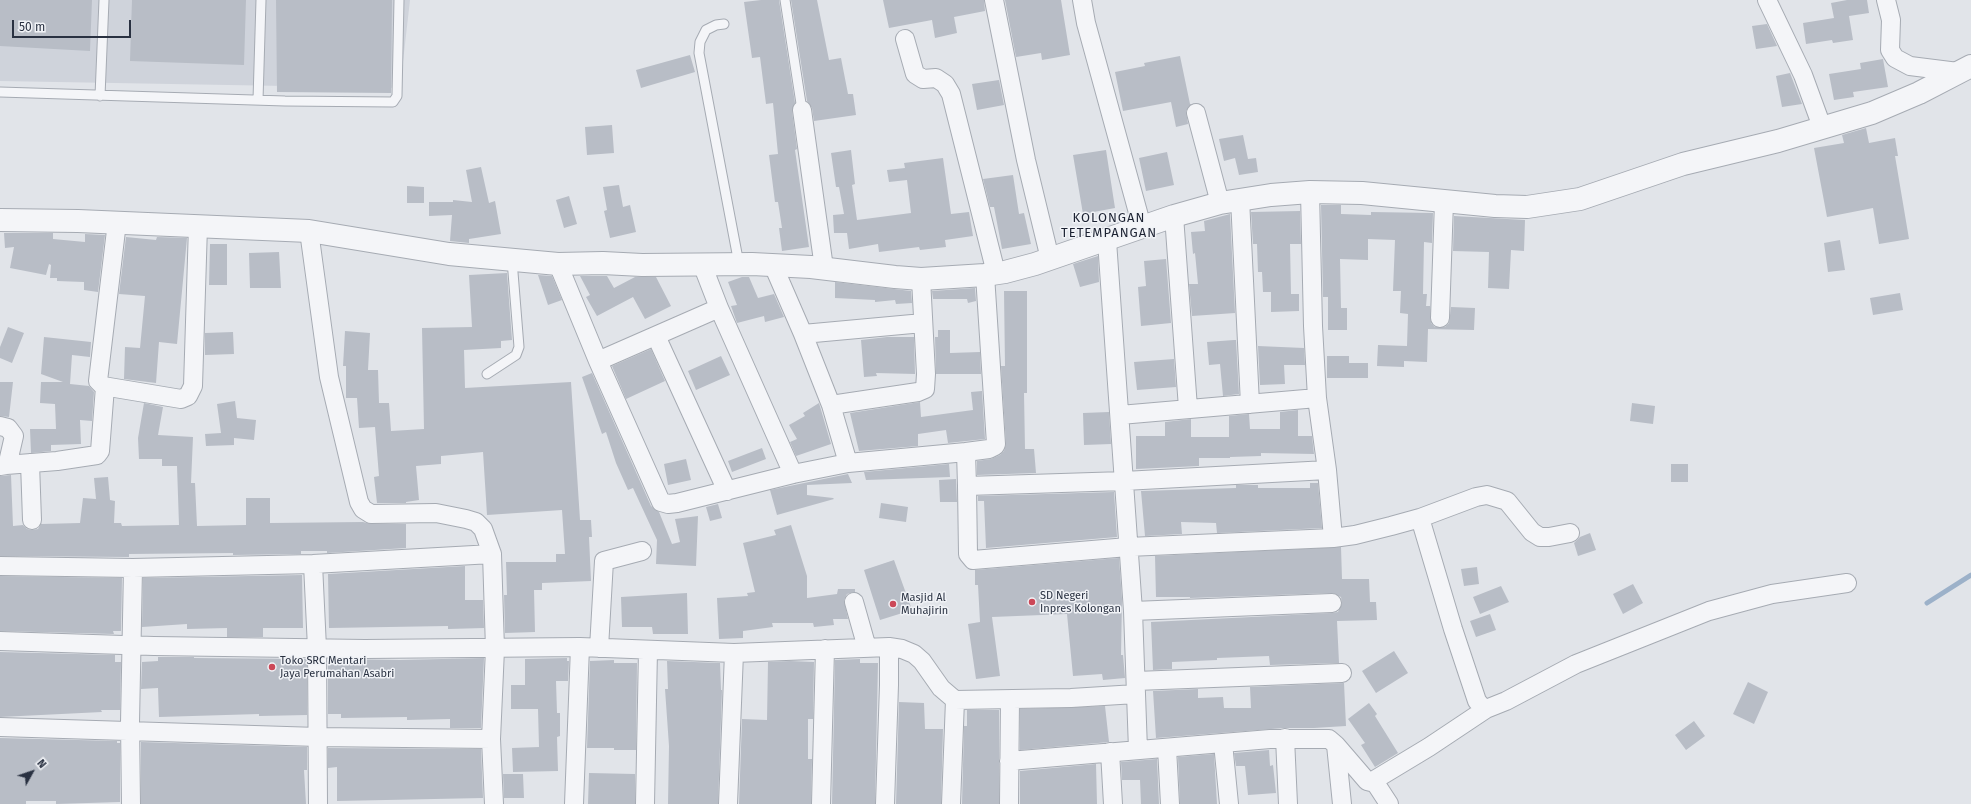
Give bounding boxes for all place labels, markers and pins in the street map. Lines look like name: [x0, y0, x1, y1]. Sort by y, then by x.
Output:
place label: SD Negeri Inpres Kolongan: [1040, 589, 1121, 615]
place label: Masjid Al Muhajirin: [901, 591, 948, 617]
marker: SD Negeri Inpres Kolongan: [1027, 597, 1037, 607]
marker: Masjid Al Muhajirin: [888, 599, 898, 609]
place label: Toko SRC Mentari Jaya Perumahan Asabri: [280, 654, 394, 680]
marker: Toko SRC Mentari Jaya Perumahan Asabri: [267, 662, 277, 672]

